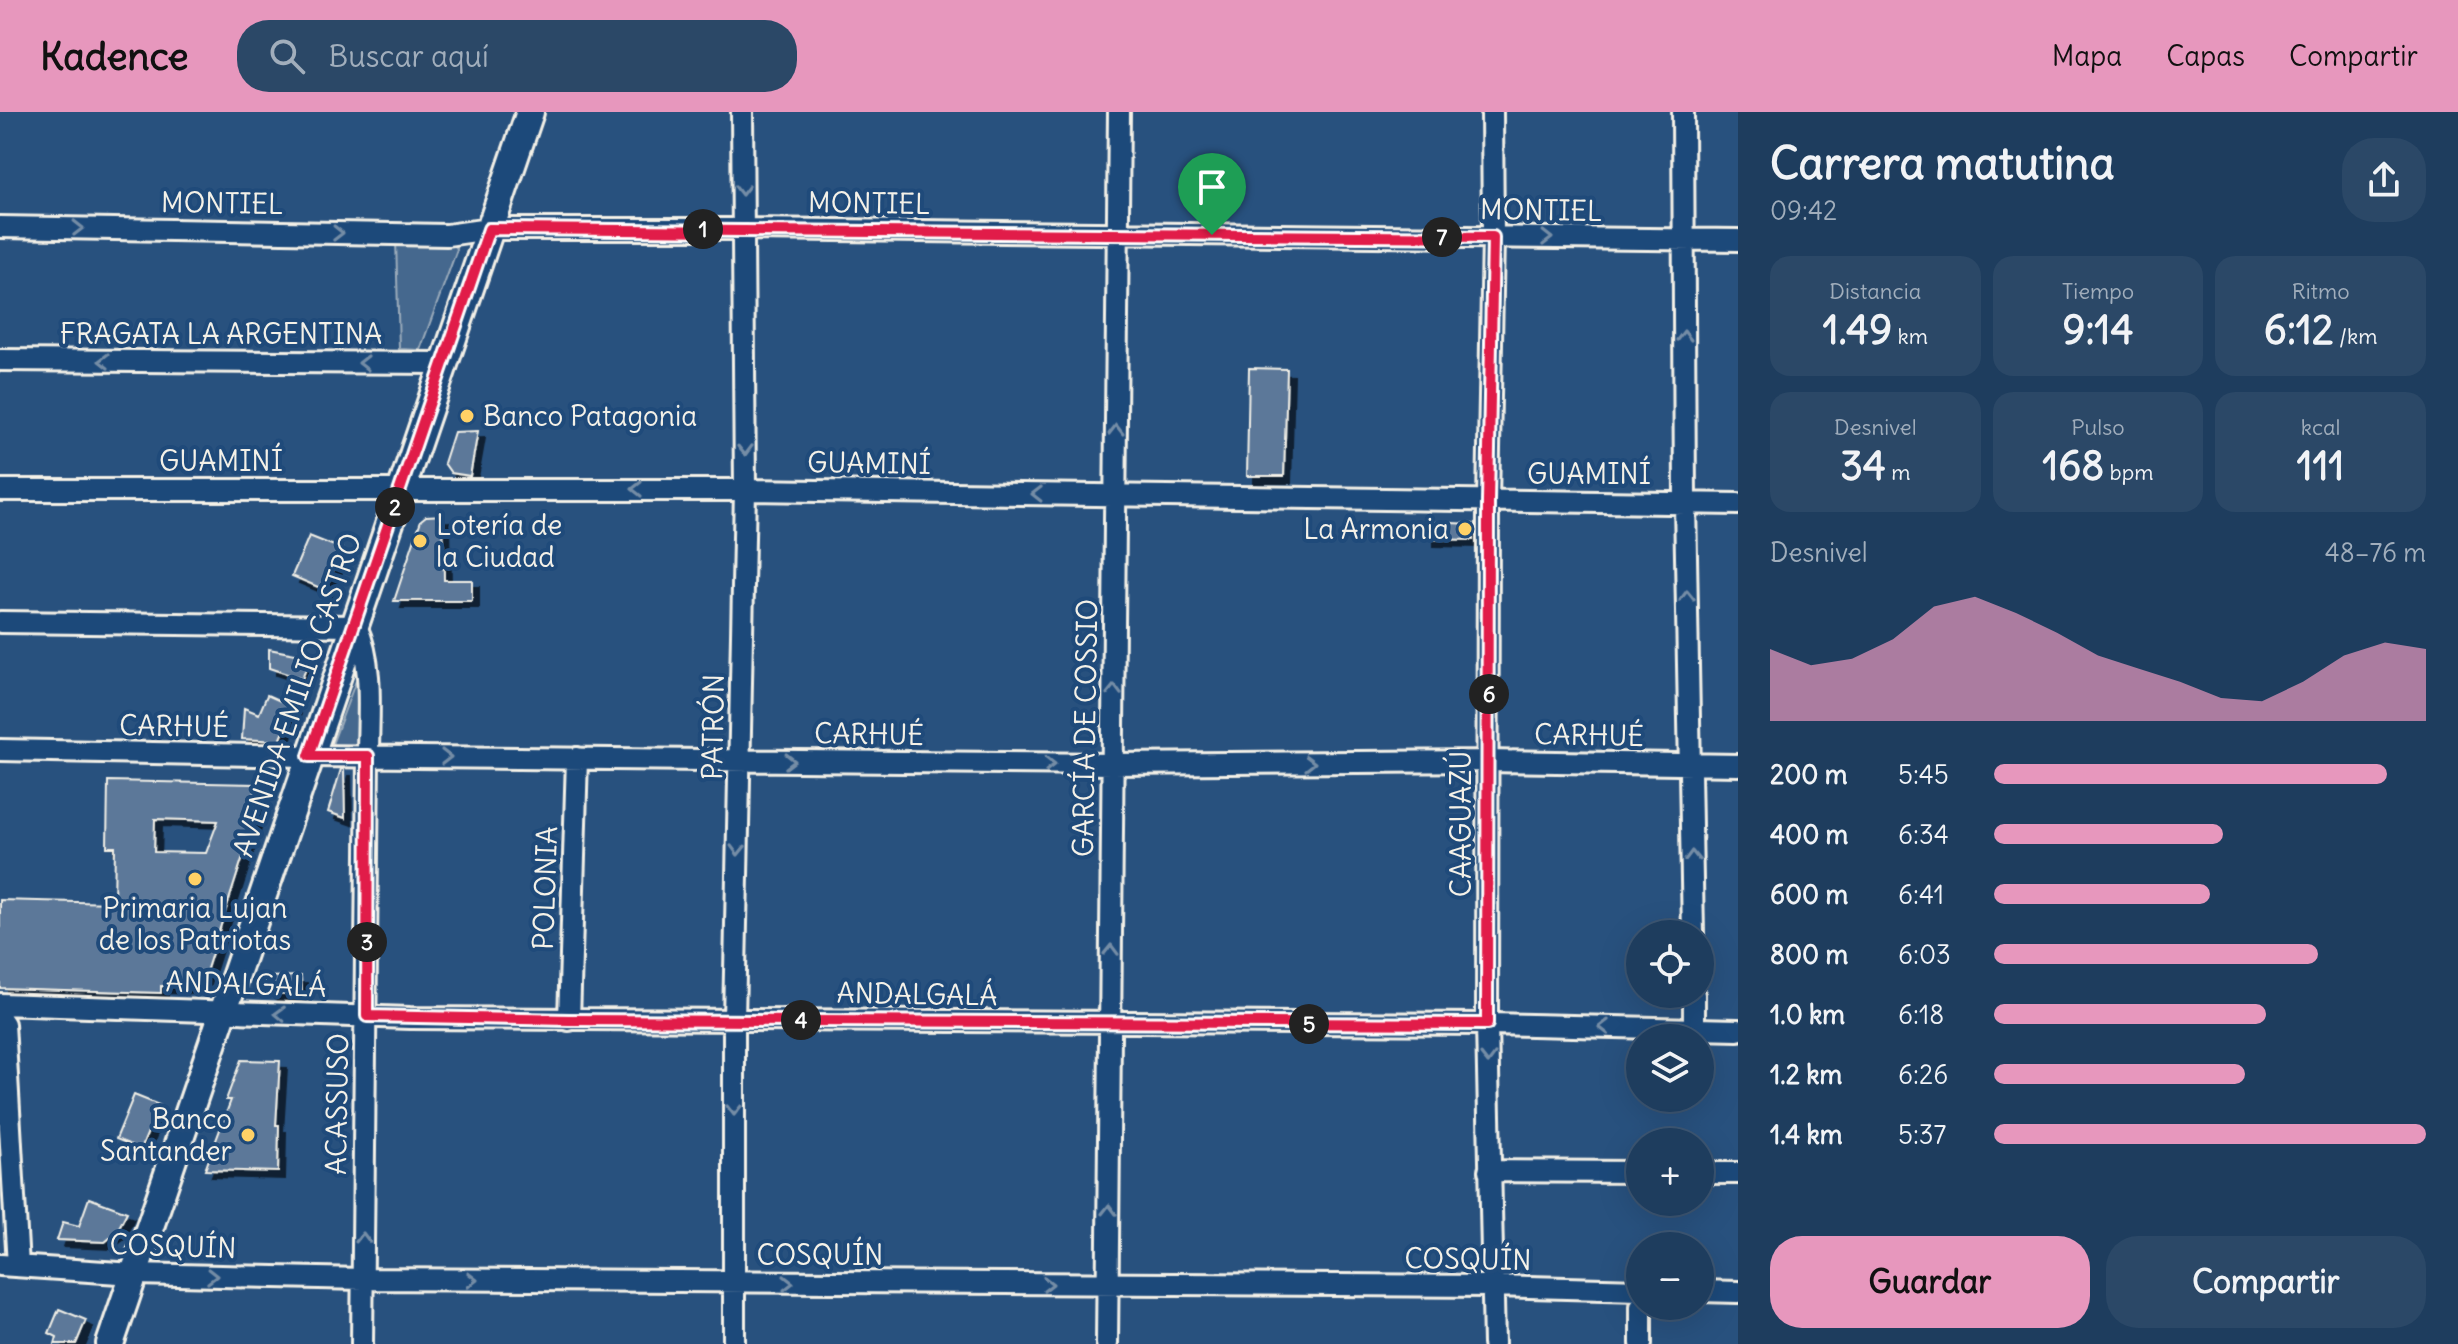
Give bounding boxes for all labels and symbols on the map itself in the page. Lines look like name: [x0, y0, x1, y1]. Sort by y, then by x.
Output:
pin: [1178, 153, 1246, 235]
street label: MONTIEL: [161, 184, 283, 222]
one-way arrow: [733, 184, 751, 197]
street label: MONTIEL: [808, 184, 930, 222]
street label: MONTIEL: [1480, 191, 1602, 229]
pin: 1: [683, 209, 723, 249]
pin: 7: [1422, 217, 1462, 257]
one-way arrow: [72, 219, 85, 237]
one-way arrow: [332, 224, 345, 242]
one-way arrow: [1541, 229, 1554, 247]
street label: FRAGATA LA ARGENTINA: [60, 316, 382, 352]
one-way arrow: [1675, 329, 1693, 342]
one-way arrow: [97, 352, 110, 370]
one-way arrow: [357, 354, 370, 372]
place label: Banco Patagonia: [483, 398, 697, 434]
marker: Banco Patagonia: [458, 407, 476, 425]
one-way arrow: [1107, 423, 1125, 436]
street label: GUAMINÍ: [159, 442, 283, 479]
street label: GUAMINÍ: [807, 443, 931, 482]
one-way arrow: [736, 444, 754, 457]
street label: GUAMINÍ: [1527, 455, 1651, 492]
one-way arrow: [630, 480, 643, 498]
one-way arrow: [1030, 485, 1043, 503]
pin: 2: [375, 487, 415, 527]
place label: Lotería de la Ciudad: [436, 507, 562, 575]
place label: La Armonia: [1303, 511, 1449, 547]
marker: La Armonia: [1456, 520, 1474, 538]
street label: AVENIDA EMILIO CASTRO: [225, 528, 369, 862]
marker: Lotería de la Ciudad: [411, 532, 429, 550]
one-way arrow: [1678, 589, 1696, 602]
street label: GARCÍA DE COSSIO: [1064, 599, 1105, 857]
street label: PATRÓN: [693, 674, 732, 780]
pin: 6: [1469, 674, 1509, 714]
one-way arrow: [1105, 683, 1122, 696]
street label: CARHUÉ: [119, 706, 229, 745]
street label: CARHUÉ: [814, 714, 924, 753]
street label: CARHUÉ: [1534, 715, 1644, 754]
one-way arrow: [440, 748, 453, 766]
street label: CAAGUAZÚ: [1442, 751, 1479, 897]
one-way arrow: [784, 752, 797, 770]
one-way arrow: [1304, 754, 1317, 772]
one-way arrow: [1044, 755, 1057, 772]
street label: POLONIA: [525, 825, 565, 951]
one-way arrow: [730, 844, 747, 857]
one-way arrow: [1683, 849, 1701, 862]
marker: Primaria Lujan de los Patriotas: [186, 870, 204, 888]
place label: Primaria Lujan de los Patriotas: [99, 890, 291, 958]
pin: 3: [347, 922, 387, 962]
one-way arrow: [1102, 943, 1120, 956]
street label: ANDALGALÁ: [165, 962, 327, 1005]
street label: ANDALGALÁ: [836, 974, 998, 1013]
pin: 4: [781, 1000, 821, 1040]
pin: 5: [1289, 1004, 1329, 1044]
one-way arrow: [273, 1005, 286, 1022]
one-way arrow: [1597, 1018, 1610, 1036]
street label: ACASSUSO: [318, 1033, 356, 1175]
one-way arrow: [1479, 1052, 1497, 1065]
place label: Banco Santander: [100, 1101, 232, 1169]
one-way arrow: [726, 1104, 743, 1117]
marker: Banco Santander: [239, 1126, 257, 1144]
one-way arrow: [1100, 1203, 1118, 1216]
street label: COSQUÍN: [109, 1225, 237, 1266]
one-way arrow: [354, 1231, 372, 1244]
street label: COSQUÍN: [757, 1236, 883, 1273]
street label: COSQUÍN: [1404, 1239, 1532, 1278]
one-way arrow: [206, 1267, 219, 1284]
one-way arrow: [466, 1271, 479, 1289]
one-way arrow: [782, 1274, 795, 1292]
one-way arrow: [1042, 1275, 1055, 1293]

